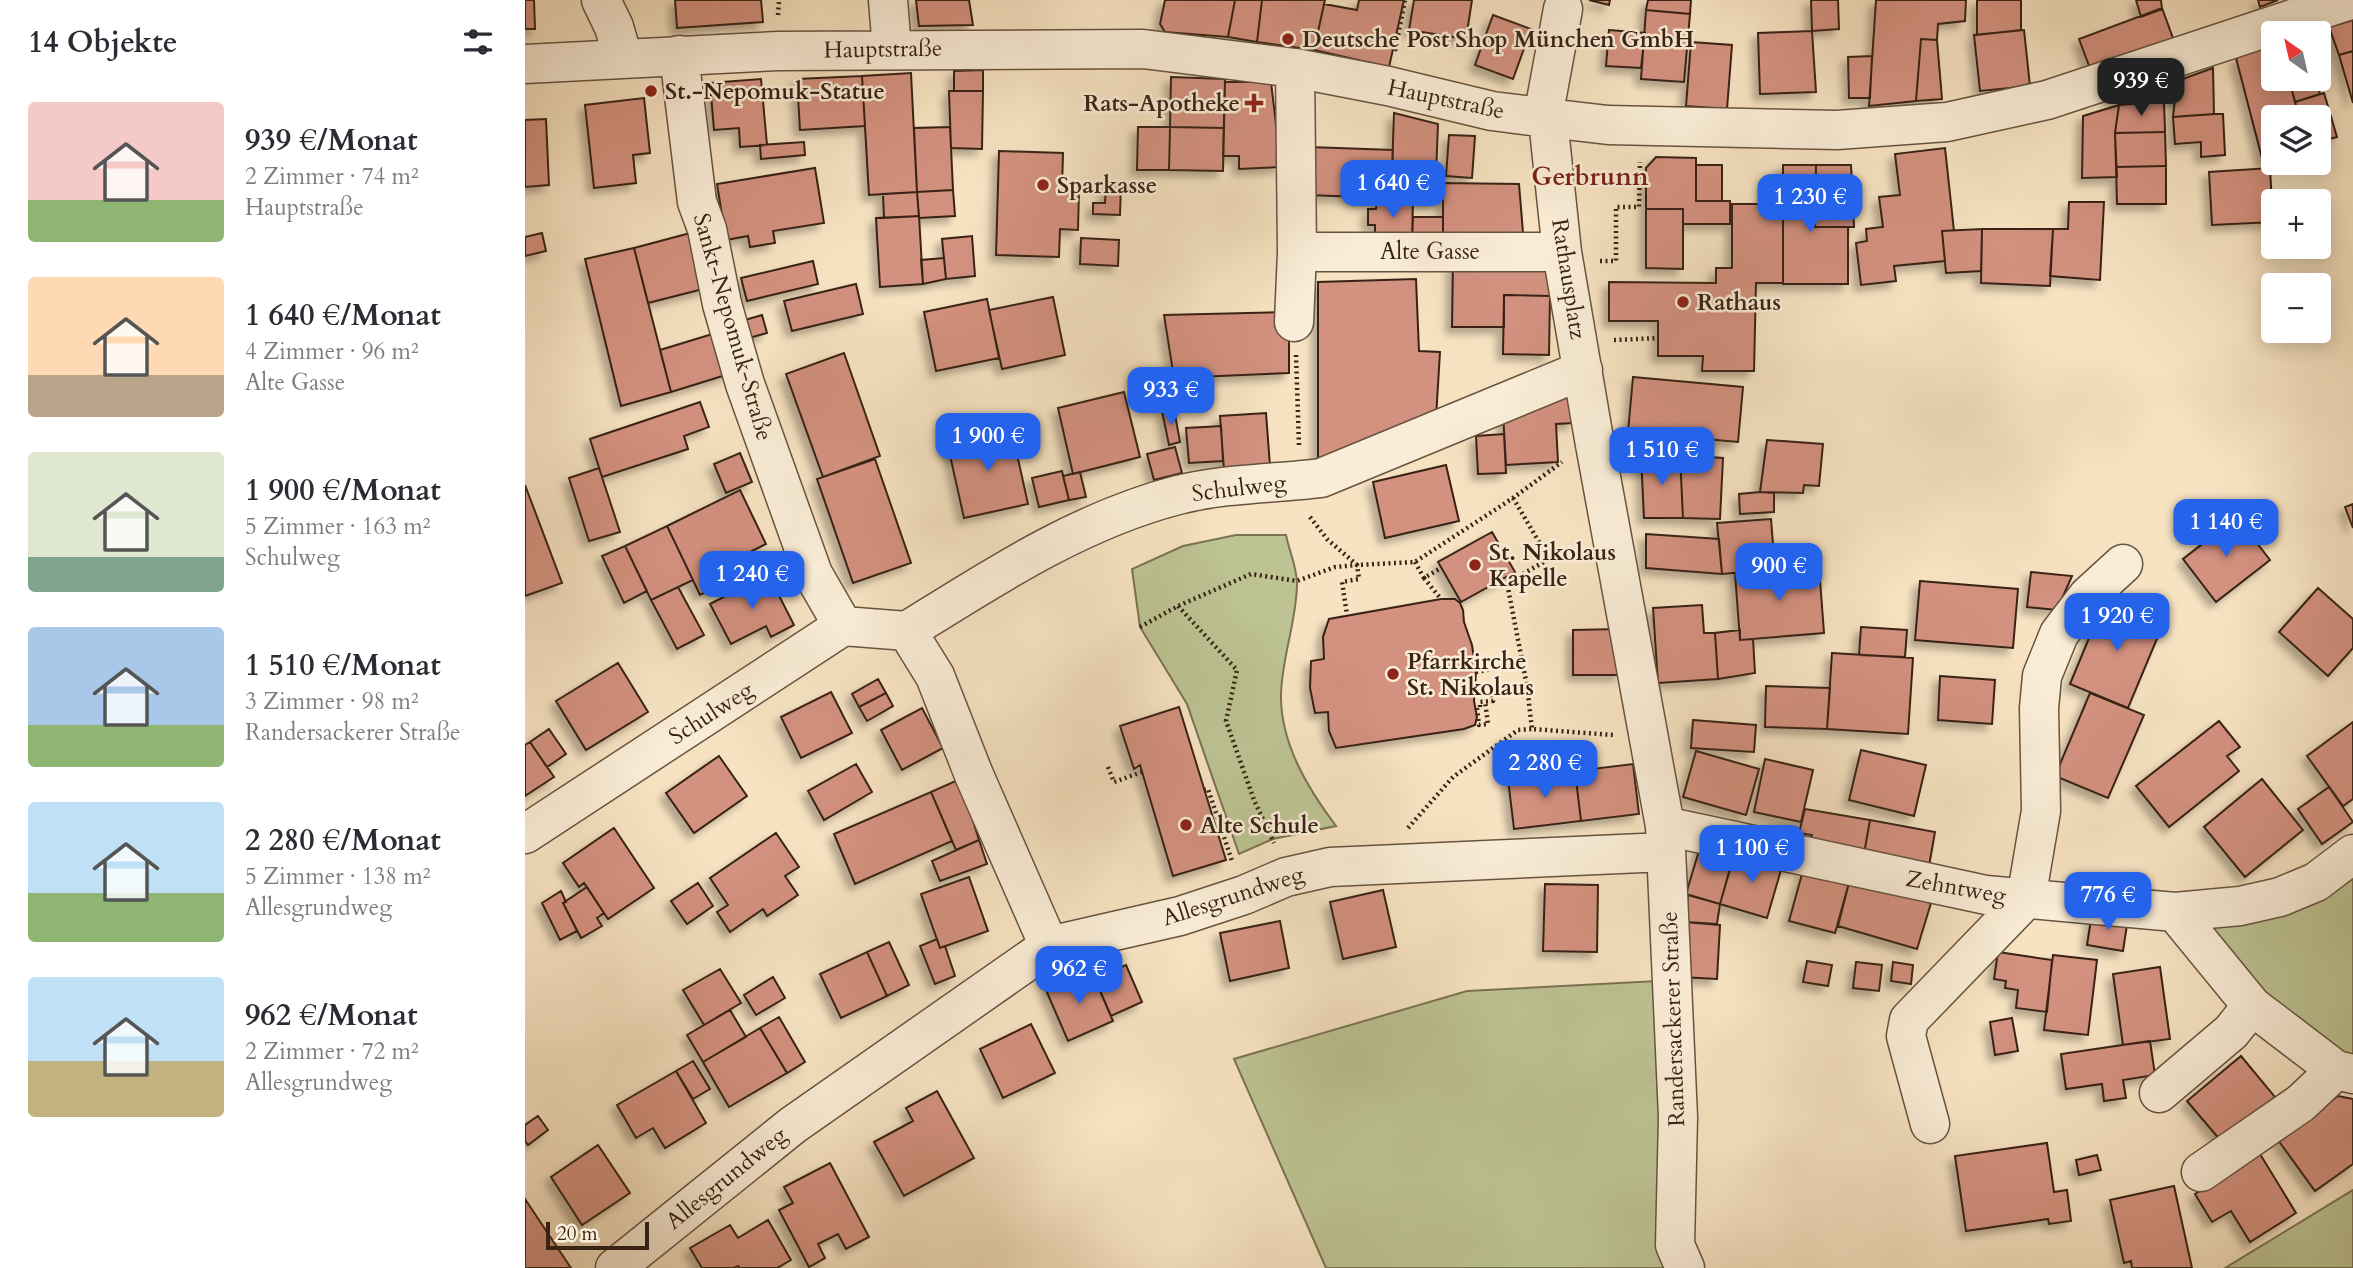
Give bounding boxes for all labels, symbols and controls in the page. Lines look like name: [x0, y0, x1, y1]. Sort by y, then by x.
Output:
north arrow: [2261, 21, 2331, 91]
map controls: [2261, 21, 2331, 343]
text: 14 Objekte: [28, 22, 178, 63]
icon: filters: [459, 23, 497, 61]
place label: Deutsche Post Shop München GmbH: [1302, 24, 1694, 55]
marker: Deutsche Post Shop München GmbH: [1280, 31, 1296, 47]
street label: Hauptstraße: [823, 32, 943, 66]
pin: 939 €: [2092, 58, 2190, 118]
text: 939 €: [2113, 65, 2169, 96]
street label: Hauptstraße: [1385, 71, 1507, 127]
place label: St.-Nepomuk-Statue: [665, 76, 885, 107]
marker: St.-Nepomuk-Statue: [643, 83, 659, 99]
place label: Rats-Apotheke: [1083, 88, 1240, 119]
marker: Rats-Apotheke: [1246, 95, 1262, 111]
button: layers: [2261, 105, 2331, 175]
text: 939 €/Monat: [245, 120, 417, 161]
icon: home: [84, 130, 168, 214]
district label: Gerbrunn: [1531, 159, 1649, 194]
pin: 1 640 €: [1328, 160, 1458, 220]
text: 2 Zimmer · 74 m²: [245, 161, 419, 192]
text: 1 640 €: [1356, 167, 1430, 198]
place label: Sparkasse: [1057, 170, 1157, 201]
pin: 1 230 €: [1745, 174, 1875, 234]
marker: Sparkasse: [1035, 177, 1051, 193]
text: 1 230 €: [1773, 181, 1847, 212]
button: +: [2261, 189, 2331, 259]
text: Hauptstraße: [245, 192, 364, 223]
street label: Sankt-Nepomuk-Straße: [686, 210, 780, 444]
street label: Rathausplatz: [1544, 217, 1594, 341]
street label: Alte Gasse: [1380, 236, 1480, 267]
button: −: [2261, 273, 2331, 343]
place label: Rathaus: [1697, 287, 1781, 318]
marker: Rathaus: [1675, 294, 1691, 310]
text: 1 640 €/Monat: [245, 295, 441, 336]
icon: home: [84, 305, 168, 389]
text: 4 Zimmer · 96 m²: [245, 336, 419, 367]
text: Alte Gasse: [245, 367, 345, 398]
pin: 933 €: [1122, 368, 1220, 427]
text: 933 €: [1143, 374, 1199, 405]
pin: 1 900 €: [923, 414, 1053, 473]
text: 1 900 €: [951, 420, 1025, 451]
pin: 1 510 €: [1597, 428, 1727, 487]
text: 1 510 €: [1625, 434, 1699, 465]
street label: Schulweg: [1190, 467, 1288, 509]
text: 1 900 €/Monat: [245, 470, 441, 511]
icon: home: [84, 480, 168, 564]
pin: 1 140 €: [2161, 500, 2291, 559]
text: 1 140 €: [2189, 506, 2263, 537]
text: 5 Zimmer · 163 m²: [245, 511, 430, 542]
place label: St. Nikolaus Kapelle: [1489, 537, 1616, 594]
text: Schulweg: [245, 542, 340, 573]
pin: 900 €: [1730, 544, 1828, 603]
text: 900 €: [1751, 550, 1807, 581]
pin: 1 240 €: [687, 552, 817, 611]
marker: St. Nikolaus Kapelle: [1467, 557, 1483, 573]
text: 1 240 €: [715, 558, 789, 589]
pin: 1 920 €: [2052, 594, 2182, 653]
text: 1 920 €: [2080, 600, 2154, 631]
text: 1 510 €/Monat: [245, 645, 441, 686]
place label: Pfarrkirche St. Nikolaus: [1407, 646, 1534, 703]
icon: home: [84, 655, 168, 739]
marker: Pfarrkirche St. Nikolaus: [1385, 666, 1401, 682]
street label: Schulweg: [663, 674, 759, 752]
text: 3 Zimmer · 98 m²: [245, 686, 419, 717]
text: Randersackerer Straße: [245, 717, 461, 748]
pin: 2 280 €: [1480, 740, 1610, 800]
text: 2 280 €: [1508, 747, 1582, 778]
place label: Alte Schule: [1200, 810, 1319, 841]
marker: Alte Schule: [1178, 817, 1194, 833]
text: 2 280 €/Monat: [245, 820, 441, 861]
pin: 1 100 €: [1687, 826, 1817, 885]
icon: home: [84, 830, 168, 914]
text: 1 100 €: [1715, 832, 1789, 863]
street label: Allesgrundweg: [1158, 858, 1308, 933]
text: 5 Zimmer · 138 m²: [245, 861, 430, 892]
street label: Zehntweg: [1903, 863, 2009, 911]
pin: 776 €: [2059, 872, 2157, 932]
text: 776 €: [2080, 879, 2136, 910]
text: Allesgrundweg: [245, 892, 392, 923]
street label: Randersackerer Straße: [1654, 911, 1692, 1127]
pin: 962 €: [1030, 946, 1128, 1006]
text: 962 €: [1051, 953, 1107, 984]
text: 962 €/Monat: [245, 995, 417, 1036]
icon: home: [84, 1005, 168, 1089]
text: 2 Zimmer · 72 m²: [245, 1036, 419, 1067]
text: Allesgrundweg: [245, 1067, 392, 1098]
street label: Allesgrundweg: [659, 1120, 793, 1236]
scale bar: [546, 1219, 649, 1251]
text: 20 m: [557, 1221, 598, 1247]

